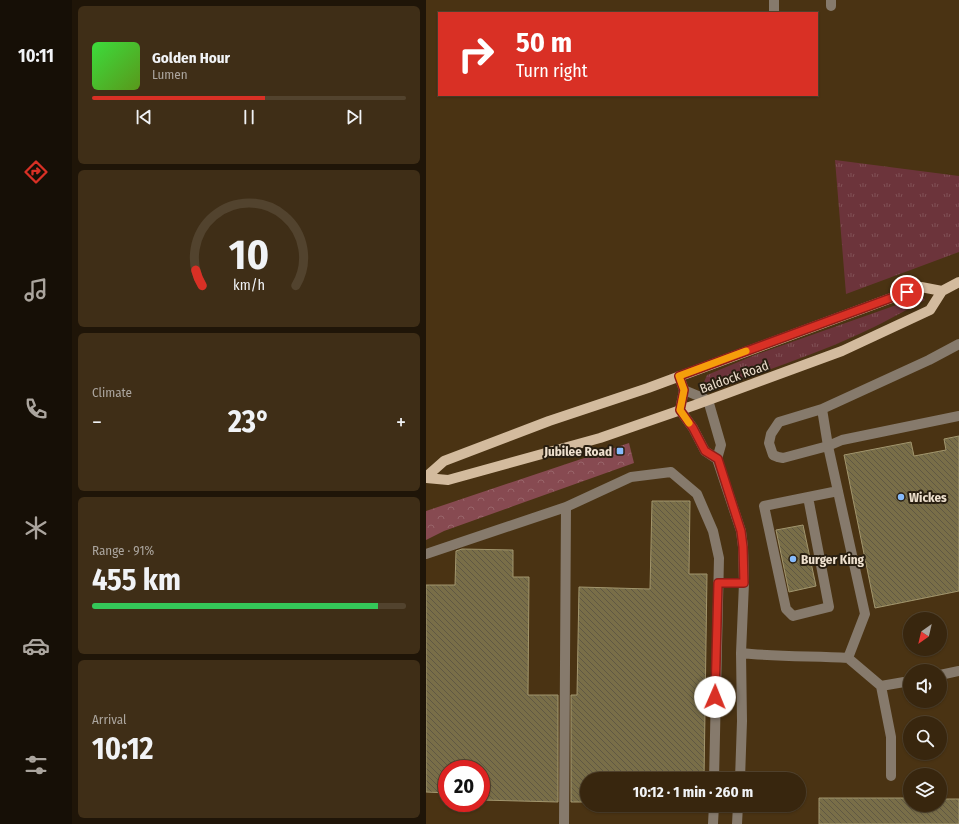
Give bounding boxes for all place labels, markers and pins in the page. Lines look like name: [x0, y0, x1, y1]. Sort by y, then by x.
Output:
pin: [890, 275, 924, 309]
place label: Jubilee Road: [543, 444, 612, 459]
marker: Jubilee Road: [615, 446, 625, 456]
place label: Wickes: [909, 490, 947, 505]
marker: Wickes: [896, 492, 906, 502]
place label: Burger King: [801, 552, 865, 567]
marker: Burger King: [788, 554, 798, 564]

